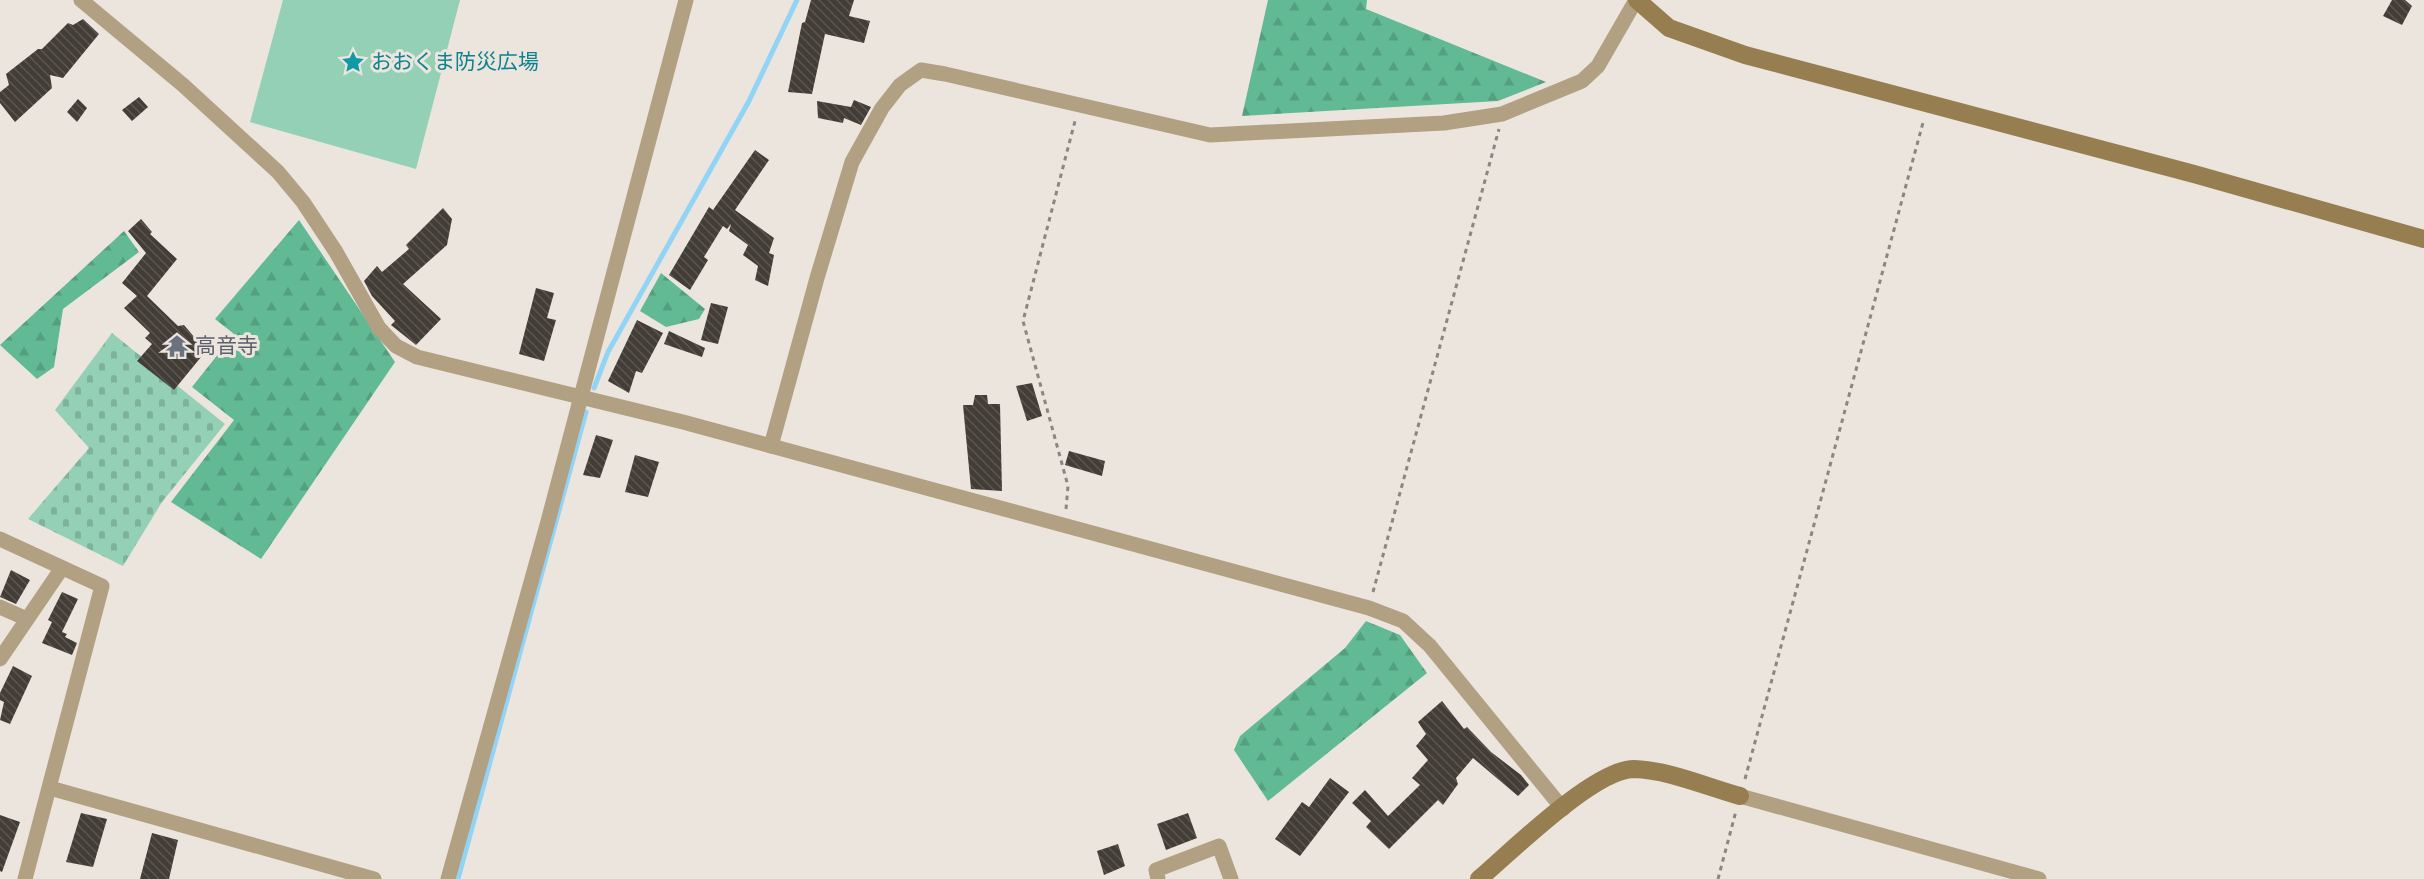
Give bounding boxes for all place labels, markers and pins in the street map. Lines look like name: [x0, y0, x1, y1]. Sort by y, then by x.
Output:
place icon: おおくま防災広場: [340, 49, 366, 75]
place label: おおくま防災広場: [371, 50, 539, 74]
temple icon: 高音寺: [164, 333, 190, 359]
place label: 高音寺: [195, 334, 258, 358]

